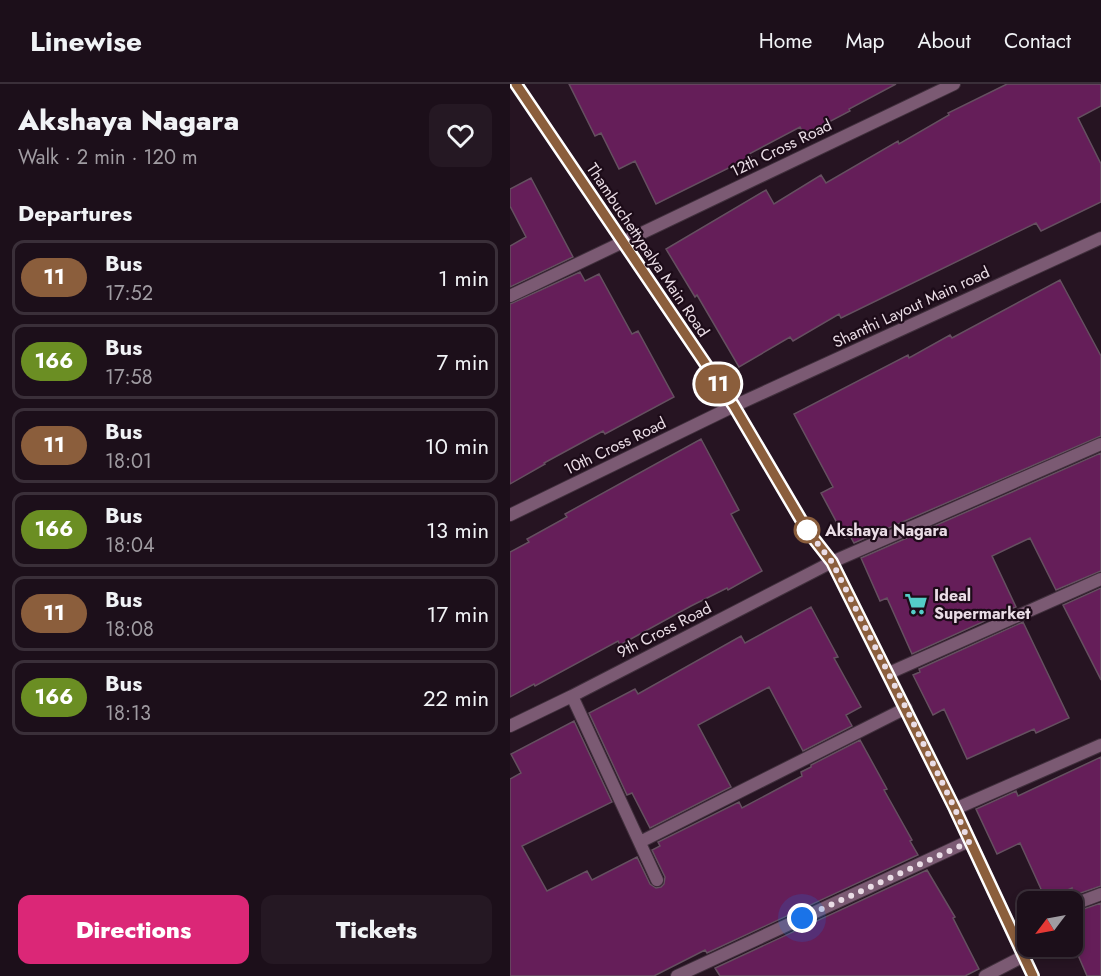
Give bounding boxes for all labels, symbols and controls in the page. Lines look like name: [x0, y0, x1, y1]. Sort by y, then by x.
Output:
text: Linewise: [30, 21, 142, 62]
text: Home: [759, 26, 812, 56]
text: Map: [845, 26, 885, 56]
text: About: [918, 26, 971, 56]
text: Contact: [1004, 26, 1071, 56]
text: Akshaya Nagara: [18, 100, 239, 141]
button: heart: [429, 104, 492, 167]
street label: 12th Cross Road: [726, 113, 836, 183]
text: Walk · 2 min · 120 m: [18, 143, 197, 172]
street label: Thambuchettypalya Main Road: [581, 159, 715, 341]
text: Departures: [18, 197, 132, 229]
text: Bus: [105, 247, 142, 279]
street label: Shanthi Layout Main road: [829, 261, 993, 353]
text: 11: [43, 262, 65, 292]
text: 1 min: [438, 262, 489, 294]
text: 17:52: [105, 279, 153, 308]
text: Bus: [105, 331, 142, 363]
text: 166: [35, 346, 73, 376]
text: 7 min: [436, 346, 489, 378]
text: 17:58: [105, 363, 153, 392]
line badge: 11: [691, 364, 745, 404]
text: 11: [707, 369, 729, 399]
street label: 10th Cross Road: [560, 411, 670, 481]
text: Bus: [105, 415, 142, 447]
text: 11: [43, 430, 65, 460]
text: 10 min: [425, 430, 489, 462]
text: 18:01: [105, 447, 152, 476]
text: Bus: [105, 499, 142, 531]
text: 166: [35, 514, 73, 544]
text: 13 min: [426, 514, 489, 546]
marker: Akshaya Nagara: [794, 517, 820, 543]
place label: Akshaya Nagara: [824, 519, 948, 542]
text: 18:04: [105, 531, 155, 560]
text: Bus: [105, 583, 142, 615]
place label: Ideal Supermarket: [934, 584, 1031, 625]
supermarket icon: Ideal Supermarket: [903, 591, 929, 617]
street label: 9th Cross Road: [613, 596, 715, 664]
text: 11: [43, 598, 65, 628]
text: 17 min: [427, 598, 489, 630]
text: 18:08: [105, 615, 154, 644]
text: Bus: [105, 667, 142, 699]
text: 166: [35, 682, 73, 712]
text: 22 min: [423, 682, 489, 714]
text: 18:13: [105, 699, 151, 728]
north arrow: [1017, 891, 1083, 957]
map controls: [1017, 891, 1083, 957]
button: Directions: [18, 895, 249, 964]
button: Tickets: [261, 895, 492, 964]
your location: [787, 903, 817, 933]

